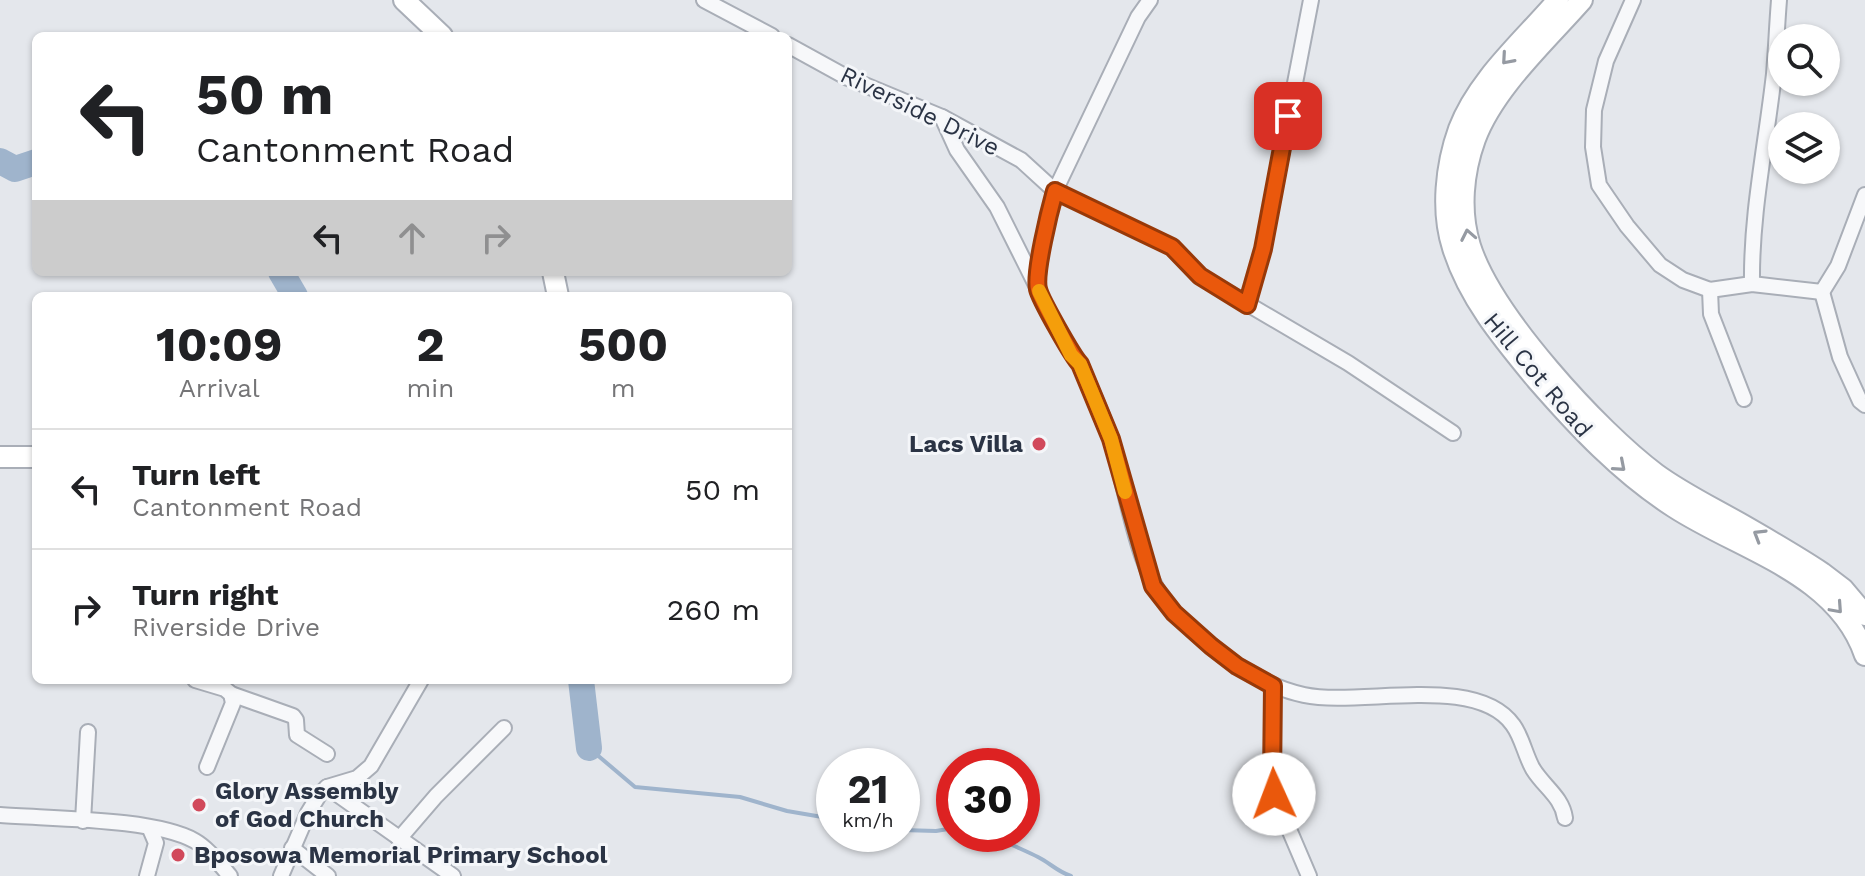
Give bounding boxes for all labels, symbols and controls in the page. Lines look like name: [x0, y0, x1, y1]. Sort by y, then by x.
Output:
map controls: [1768, 24, 1840, 184]
button: search: [1768, 24, 1840, 96]
one-way arrow: [1502, 50, 1517, 64]
street label: Riverside Drive: [836, 60, 1004, 162]
text: 50 m: [196, 62, 333, 128]
icon: left: [64, 64, 168, 168]
pin: [1254, 82, 1322, 150]
icon: arrive: [1266, 94, 1310, 138]
button: layers: [1768, 112, 1840, 184]
text: Cantonment Road: [196, 129, 514, 171]
icon: left: [306, 216, 350, 260]
icon: ahead: [390, 216, 434, 260]
icon: right: [474, 216, 518, 260]
one-way arrow: [1461, 229, 1478, 242]
street label: Hill Cot Road: [1478, 307, 1598, 443]
text: 10:09: [156, 316, 283, 373]
text: 2: [416, 316, 445, 373]
text: 500: [578, 316, 668, 373]
text: Arrival: [179, 373, 260, 403]
text: min: [406, 373, 454, 403]
text: m: [611, 373, 636, 403]
place label: Lacs Villa: [909, 430, 1023, 458]
marker: Lacs Villa: [1030, 435, 1048, 453]
one-way arrow: [1611, 456, 1626, 471]
text: Turn left: [132, 457, 260, 492]
icon: left: [64, 467, 108, 511]
text: 50 m: [685, 472, 760, 507]
text: Cantonment Road: [132, 492, 362, 522]
one-way arrow: [1753, 529, 1768, 544]
text: Turn right: [132, 577, 278, 612]
icon: right: [64, 587, 108, 631]
text: 260 m: [667, 592, 760, 627]
one-way arrow: [1827, 598, 1841, 613]
text: Riverside Drive: [132, 612, 320, 642]
speed limit sign: 30: [936, 748, 1040, 852]
position arrow: [1232, 752, 1316, 836]
text: 21: [847, 766, 889, 813]
place label: Glory Assembly of God Church: [215, 777, 399, 833]
marker: Glory Assembly of God Church: [190, 796, 208, 814]
text: km/h: [842, 808, 894, 832]
place label: Bposowa Memorial Primary School: [194, 841, 608, 869]
marker: Bposowa Memorial Primary School: [169, 846, 187, 864]

